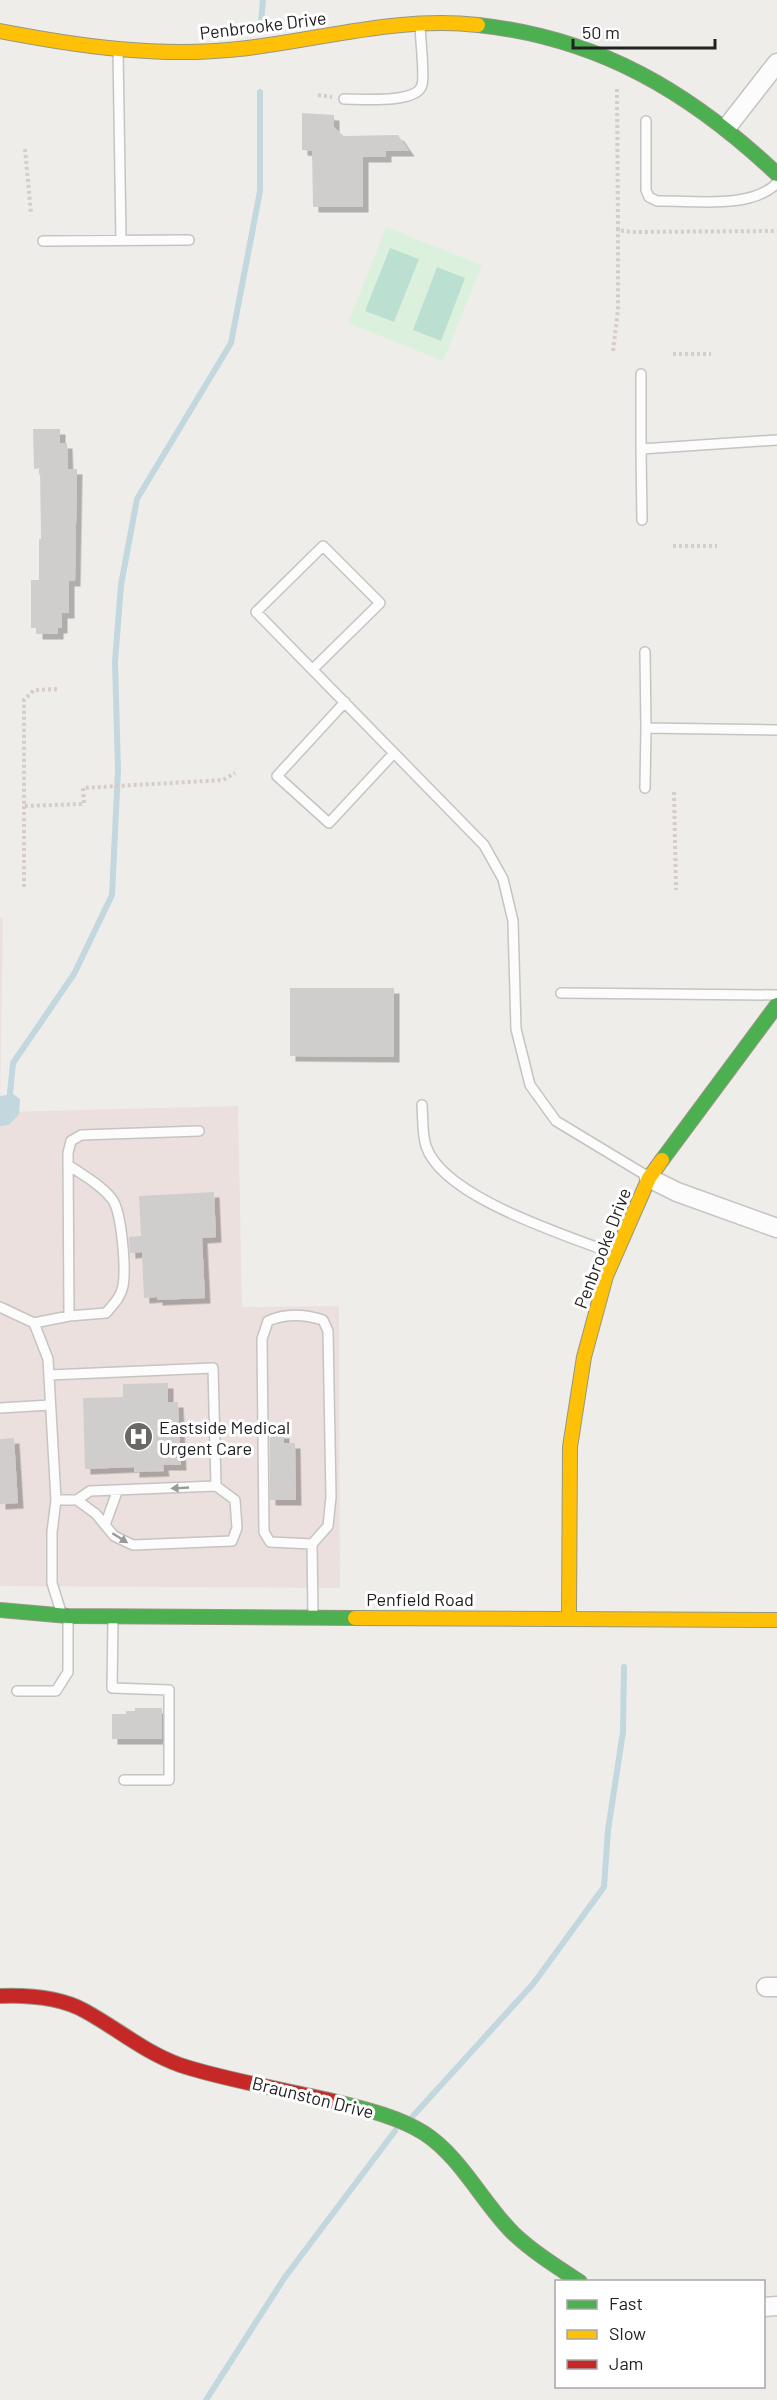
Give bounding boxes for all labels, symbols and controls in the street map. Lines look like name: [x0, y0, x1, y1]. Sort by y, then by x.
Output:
street label: Penbrooke Drive: [198, 6, 328, 44]
scale bar: [573, 12, 716, 50]
text: 50 m: [582, 21, 620, 43]
street label: Penbrooke Drive: [569, 1185, 635, 1311]
place label: Eastside Medical Urgent Care: [159, 1416, 290, 1459]
hospital icon: Eastside Medical Urgent Care: [122, 1421, 154, 1453]
one-way arrow: [170, 1484, 189, 1493]
one-way arrow: [112, 1533, 129, 1543]
street label: Penfield Road: [366, 1588, 474, 1610]
street label: Braunston Drive: [250, 2071, 376, 2123]
legend: [555, 2280, 765, 2388]
text: Fast: [609, 2292, 643, 2314]
text: Slow: [609, 2322, 646, 2344]
text: Jam: [609, 2352, 643, 2374]

